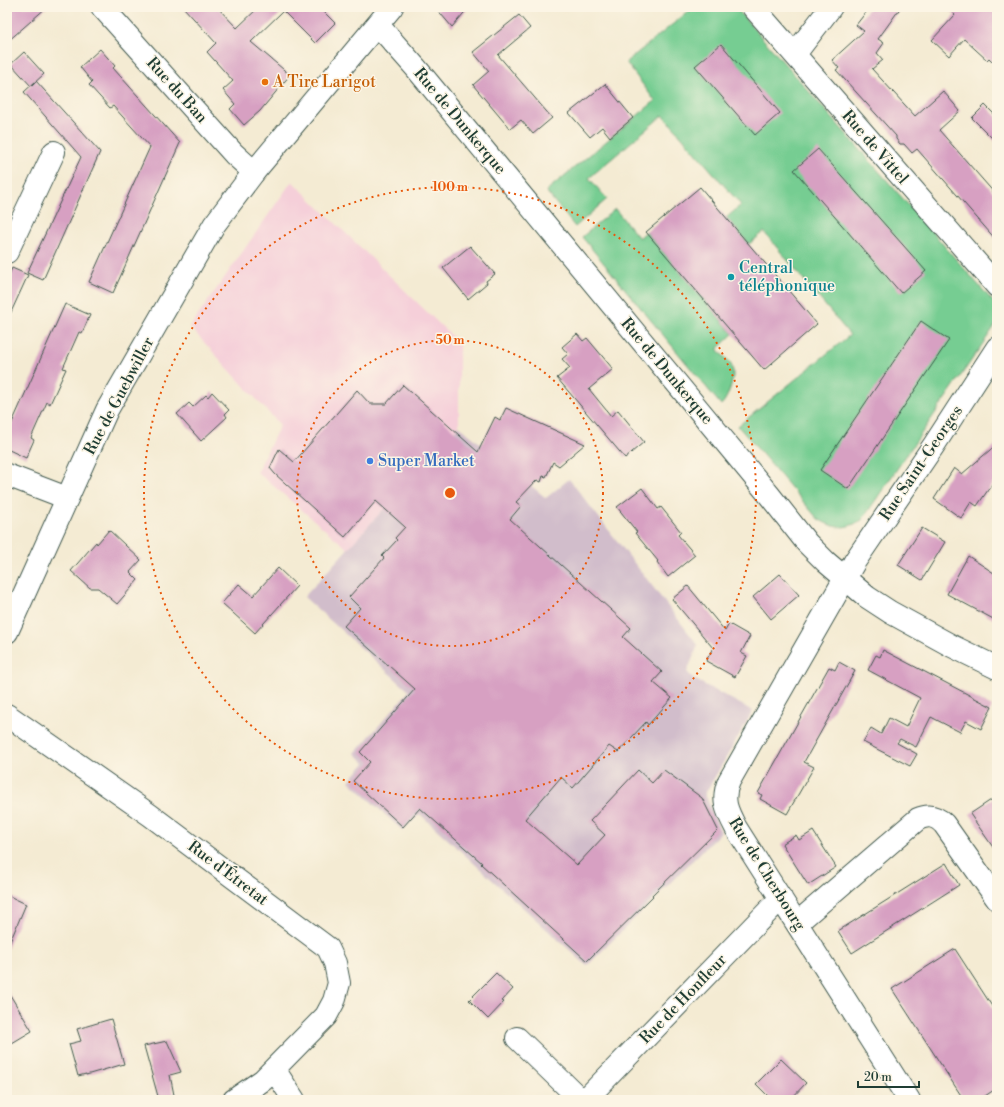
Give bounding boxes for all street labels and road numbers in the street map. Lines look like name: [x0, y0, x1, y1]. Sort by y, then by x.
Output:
street label: Rue du Ban: [142, 53, 212, 127]
street label: Rue de Dunkerque: [410, 64, 510, 178]
street label: Rue de Vittel: [837, 106, 913, 188]
street label: Rue de Dunkerque: [617, 314, 717, 428]
street label: Rue de Guebwiller: [79, 334, 159, 458]
street label: Rue Saint-Georges: [875, 402, 967, 524]
street label: Rue de Cherbourg: [724, 814, 810, 935]
street label: Rue d'Étretat: [184, 835, 274, 910]
street label: Rue de Honfleur: [635, 950, 731, 1048]

